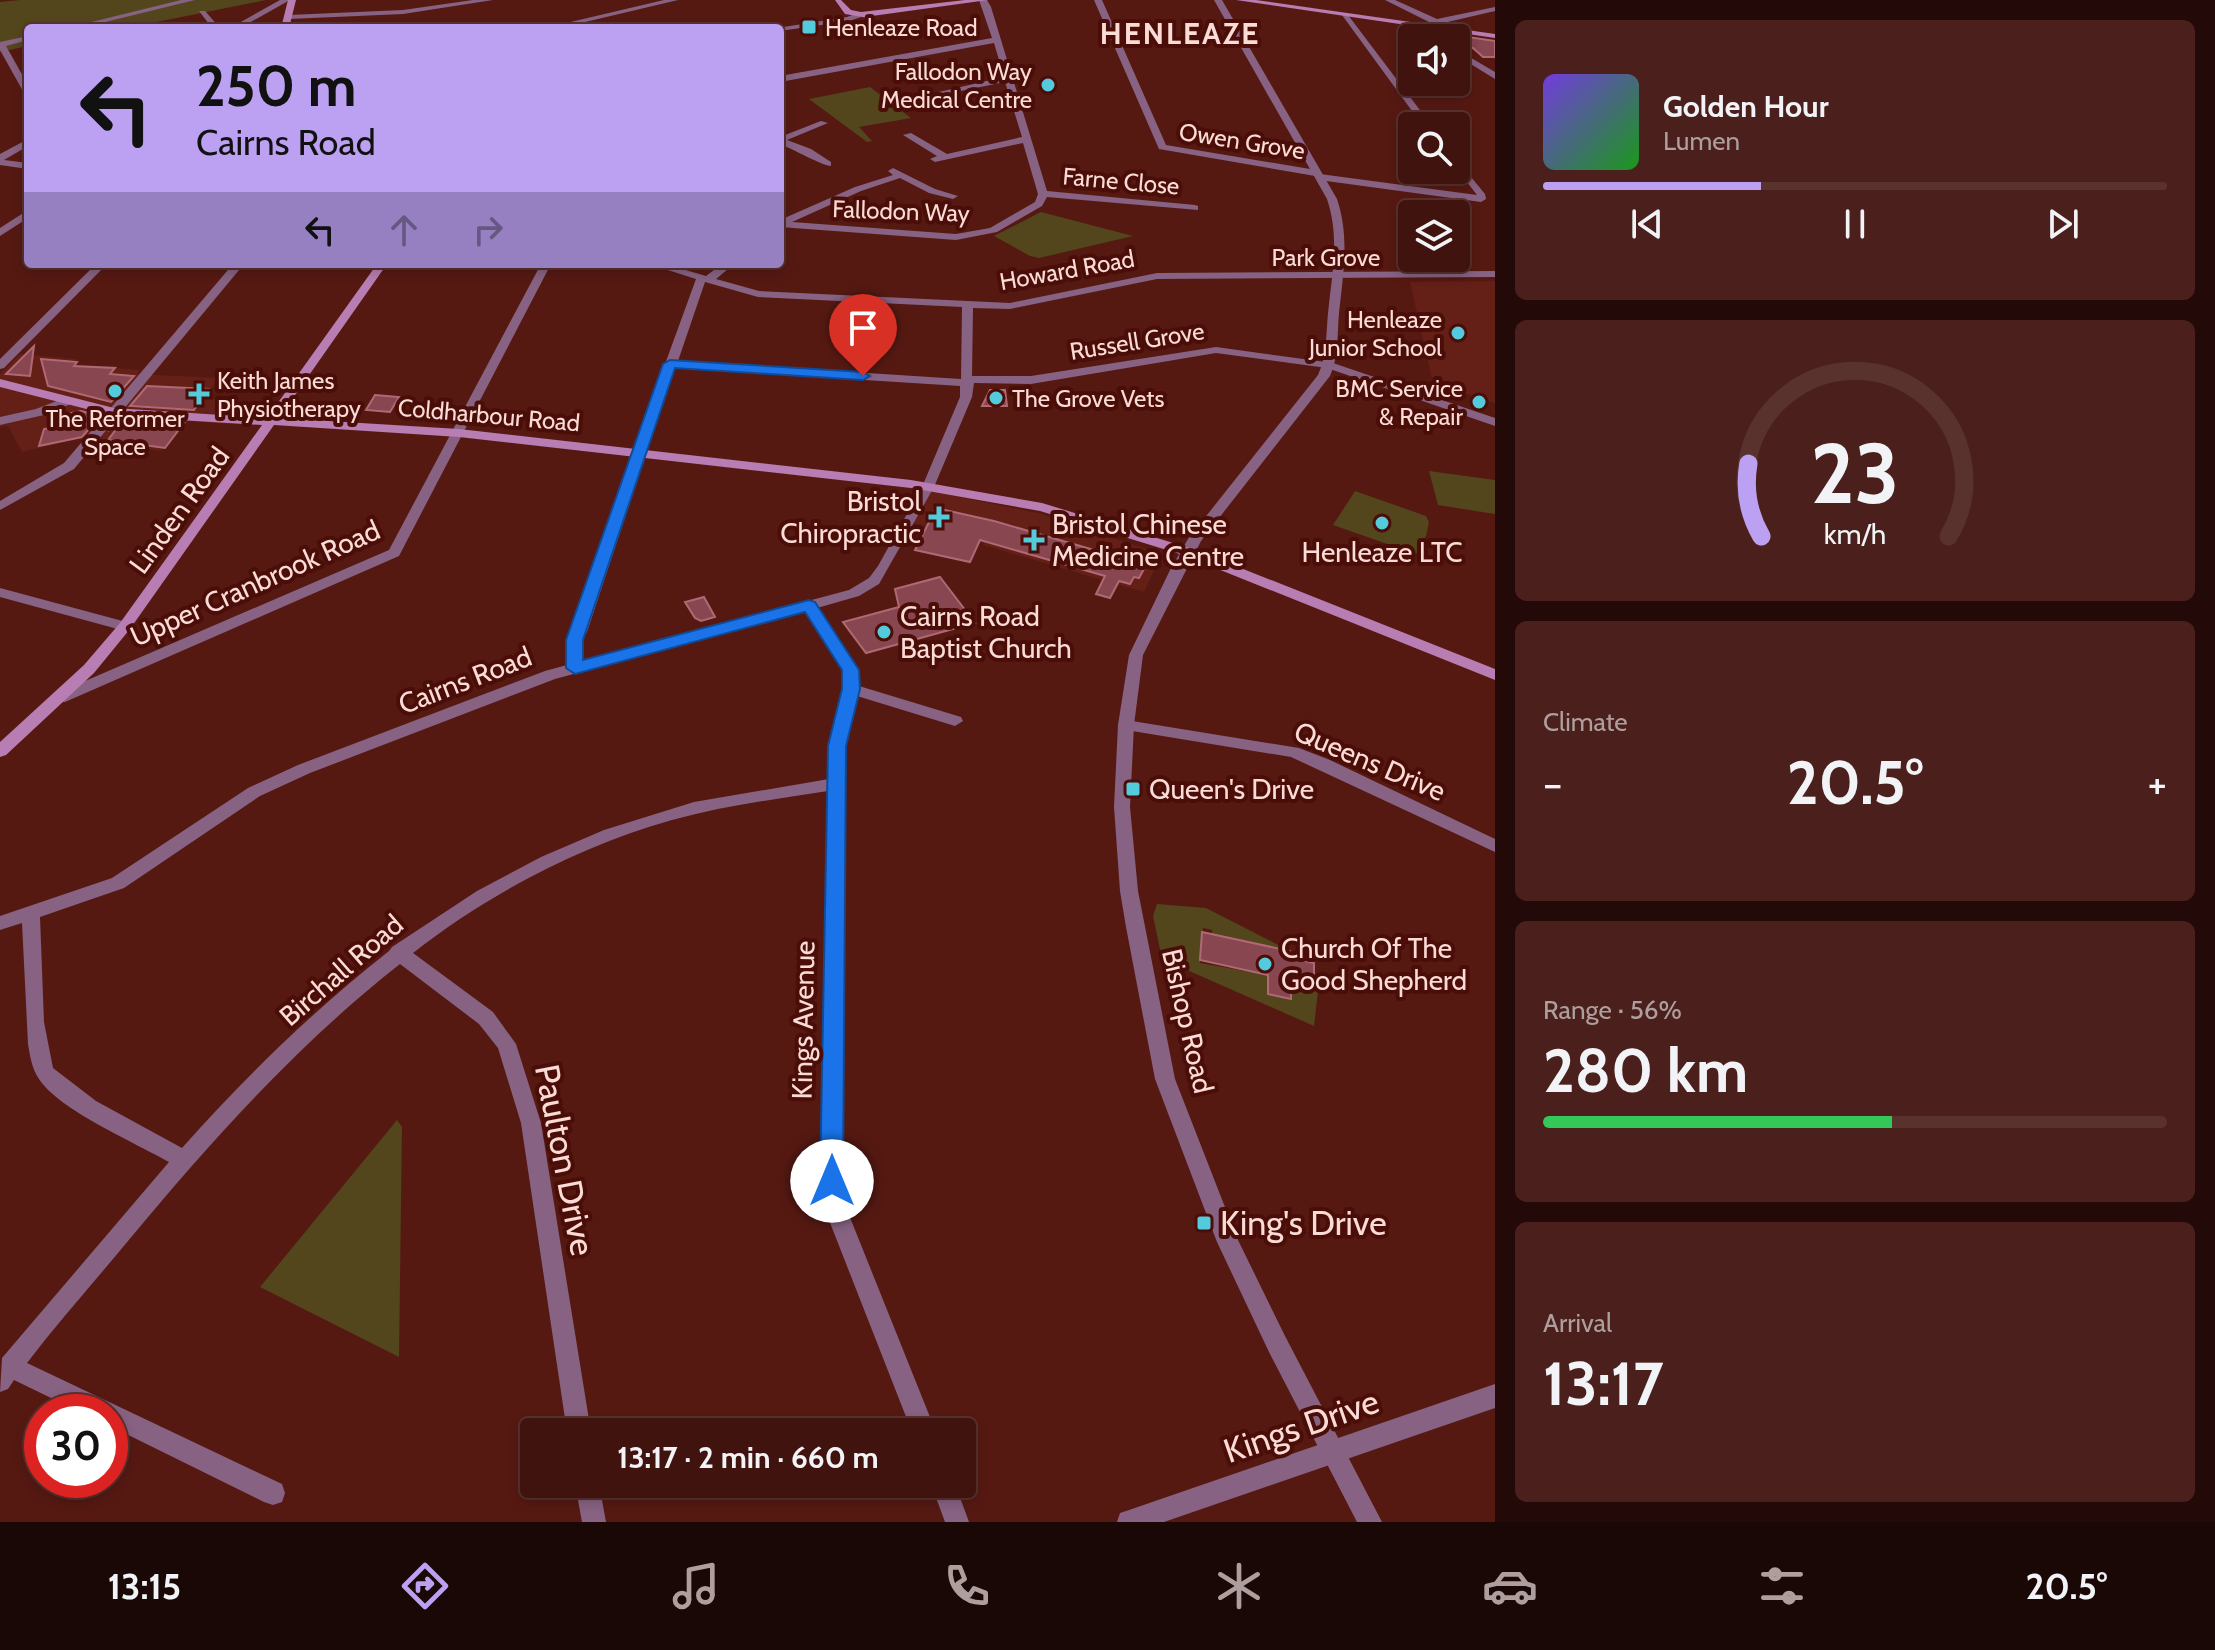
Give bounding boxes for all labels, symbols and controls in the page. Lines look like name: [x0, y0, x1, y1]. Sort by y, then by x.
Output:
place label: Henleaze Road: [825, 13, 977, 42]
district label: HENLEAZE: [1100, 15, 1260, 52]
marker: Henleaze Road: [800, 18, 818, 36]
map controls: [1398, 24, 1470, 272]
button: sound: [1398, 24, 1470, 96]
text: 250 m: [196, 52, 357, 120]
icon: left: [64, 56, 168, 160]
place label: Fallodon Way Medical Centre: [881, 57, 1032, 114]
marker: Fallodon Way Medical Centre: [1039, 76, 1057, 94]
text: Golden Hour: [1663, 88, 1829, 125]
button: search: [1398, 112, 1470, 184]
street label: Owen Grove: [1177, 117, 1307, 165]
text: Cairns Road: [196, 120, 376, 164]
text: Lumen: [1663, 125, 1740, 157]
street label: Farne Close: [1061, 161, 1181, 201]
street label: Fallodon Way: [832, 194, 970, 228]
button: layers: [1398, 200, 1470, 272]
icon: previous: [1625, 202, 1669, 246]
icon: pause: [1833, 202, 1877, 246]
icon: next: [2041, 202, 2085, 246]
icon: left: [298, 208, 342, 252]
icon: ahead: [382, 208, 426, 252]
icon: right: [466, 208, 510, 252]
street label: Park Grove: [1272, 243, 1380, 272]
street label: Howard Road: [997, 244, 1137, 296]
pin: [829, 294, 897, 376]
place label: Henleaze Junior School: [1308, 305, 1442, 362]
icon: arrive: [841, 306, 885, 350]
street label: Russell Grove: [1068, 316, 1206, 366]
marker: Henleaze Junior School: [1449, 324, 1467, 342]
place label: Keith James Physiotherapy: [217, 366, 361, 423]
place label: BMC Service & Repair: [1335, 374, 1463, 431]
marker: The Reformer Space: [106, 382, 124, 400]
marker: Keith James Physiotherapy: [188, 383, 210, 405]
place label: The Grove Vets: [1012, 384, 1164, 413]
marker: The Grove Vets: [987, 389, 1005, 407]
street label: Coldharbour Road: [397, 393, 581, 437]
marker: BMC Service & Repair: [1470, 393, 1488, 411]
place label: The Reformer Space: [45, 404, 185, 461]
text: 23: [1811, 422, 1899, 523]
street label: Linden Road: [122, 440, 236, 580]
place label: Bristol Chiropractic: [780, 484, 921, 550]
marker: Bristol Chiropractic: [928, 506, 950, 528]
place label: Bristol Chinese Medicine Centre: [1052, 507, 1244, 573]
street label: Upper Cranbrook Road: [125, 513, 385, 653]
marker: Henleaze LTC: [1373, 514, 1391, 532]
text: km/h: [1824, 516, 1886, 551]
marker: Bristol Chinese Medicine Centre: [1023, 529, 1045, 551]
place label: Henleaze LTC: [1302, 535, 1462, 569]
place label: Cairns Road Baptist Church: [900, 599, 1072, 665]
marker: Cairns Road Baptist Church: [875, 623, 893, 641]
street label: Cairns Road: [394, 639, 536, 721]
text: Climate: [1543, 706, 1628, 738]
street label: Queens Drive: [1289, 714, 1451, 808]
text: 20.5°: [1787, 746, 1923, 819]
text: −: [1543, 757, 1562, 810]
text: +: [2148, 757, 2167, 810]
place label: Queen's Drive: [1149, 772, 1314, 806]
marker: Queen's Drive: [1124, 780, 1142, 798]
street label: Birchall Road: [272, 907, 410, 1033]
place label: Church Of The Good Shepherd: [1281, 931, 1467, 997]
street label: Kings Avenue: [785, 940, 821, 1100]
street label: Bishop Road: [1155, 945, 1221, 1097]
marker: Church Of The Good Shepherd: [1256, 955, 1274, 973]
text: Range · 56%: [1543, 994, 1682, 1026]
text: 280 km: [1543, 1034, 1748, 1107]
street label: Paulton Drive: [526, 1061, 604, 1259]
position arrow: [790, 1139, 874, 1223]
place label: King's Drive: [1220, 1202, 1387, 1244]
marker: King's Drive: [1195, 1214, 1213, 1232]
text: Arrival: [1543, 1307, 1612, 1339]
text: 13:17: [1543, 1347, 1664, 1420]
street label: Kings Drive: [1218, 1380, 1384, 1472]
speed limit sign: 30: [24, 1394, 128, 1498]
text: 13:17 · 2 min · 660 m: [617, 1439, 879, 1476]
icon: directions: [397, 1558, 453, 1614]
icon: music: [668, 1558, 724, 1614]
icon: phone: [939, 1558, 995, 1614]
icon: climate: [1211, 1558, 1267, 1614]
icon: car: [1482, 1558, 1538, 1614]
icon: filters: [1754, 1558, 1810, 1614]
text: 13:15: [108, 1564, 181, 1608]
text: 20.5°: [2025, 1564, 2107, 1608]

